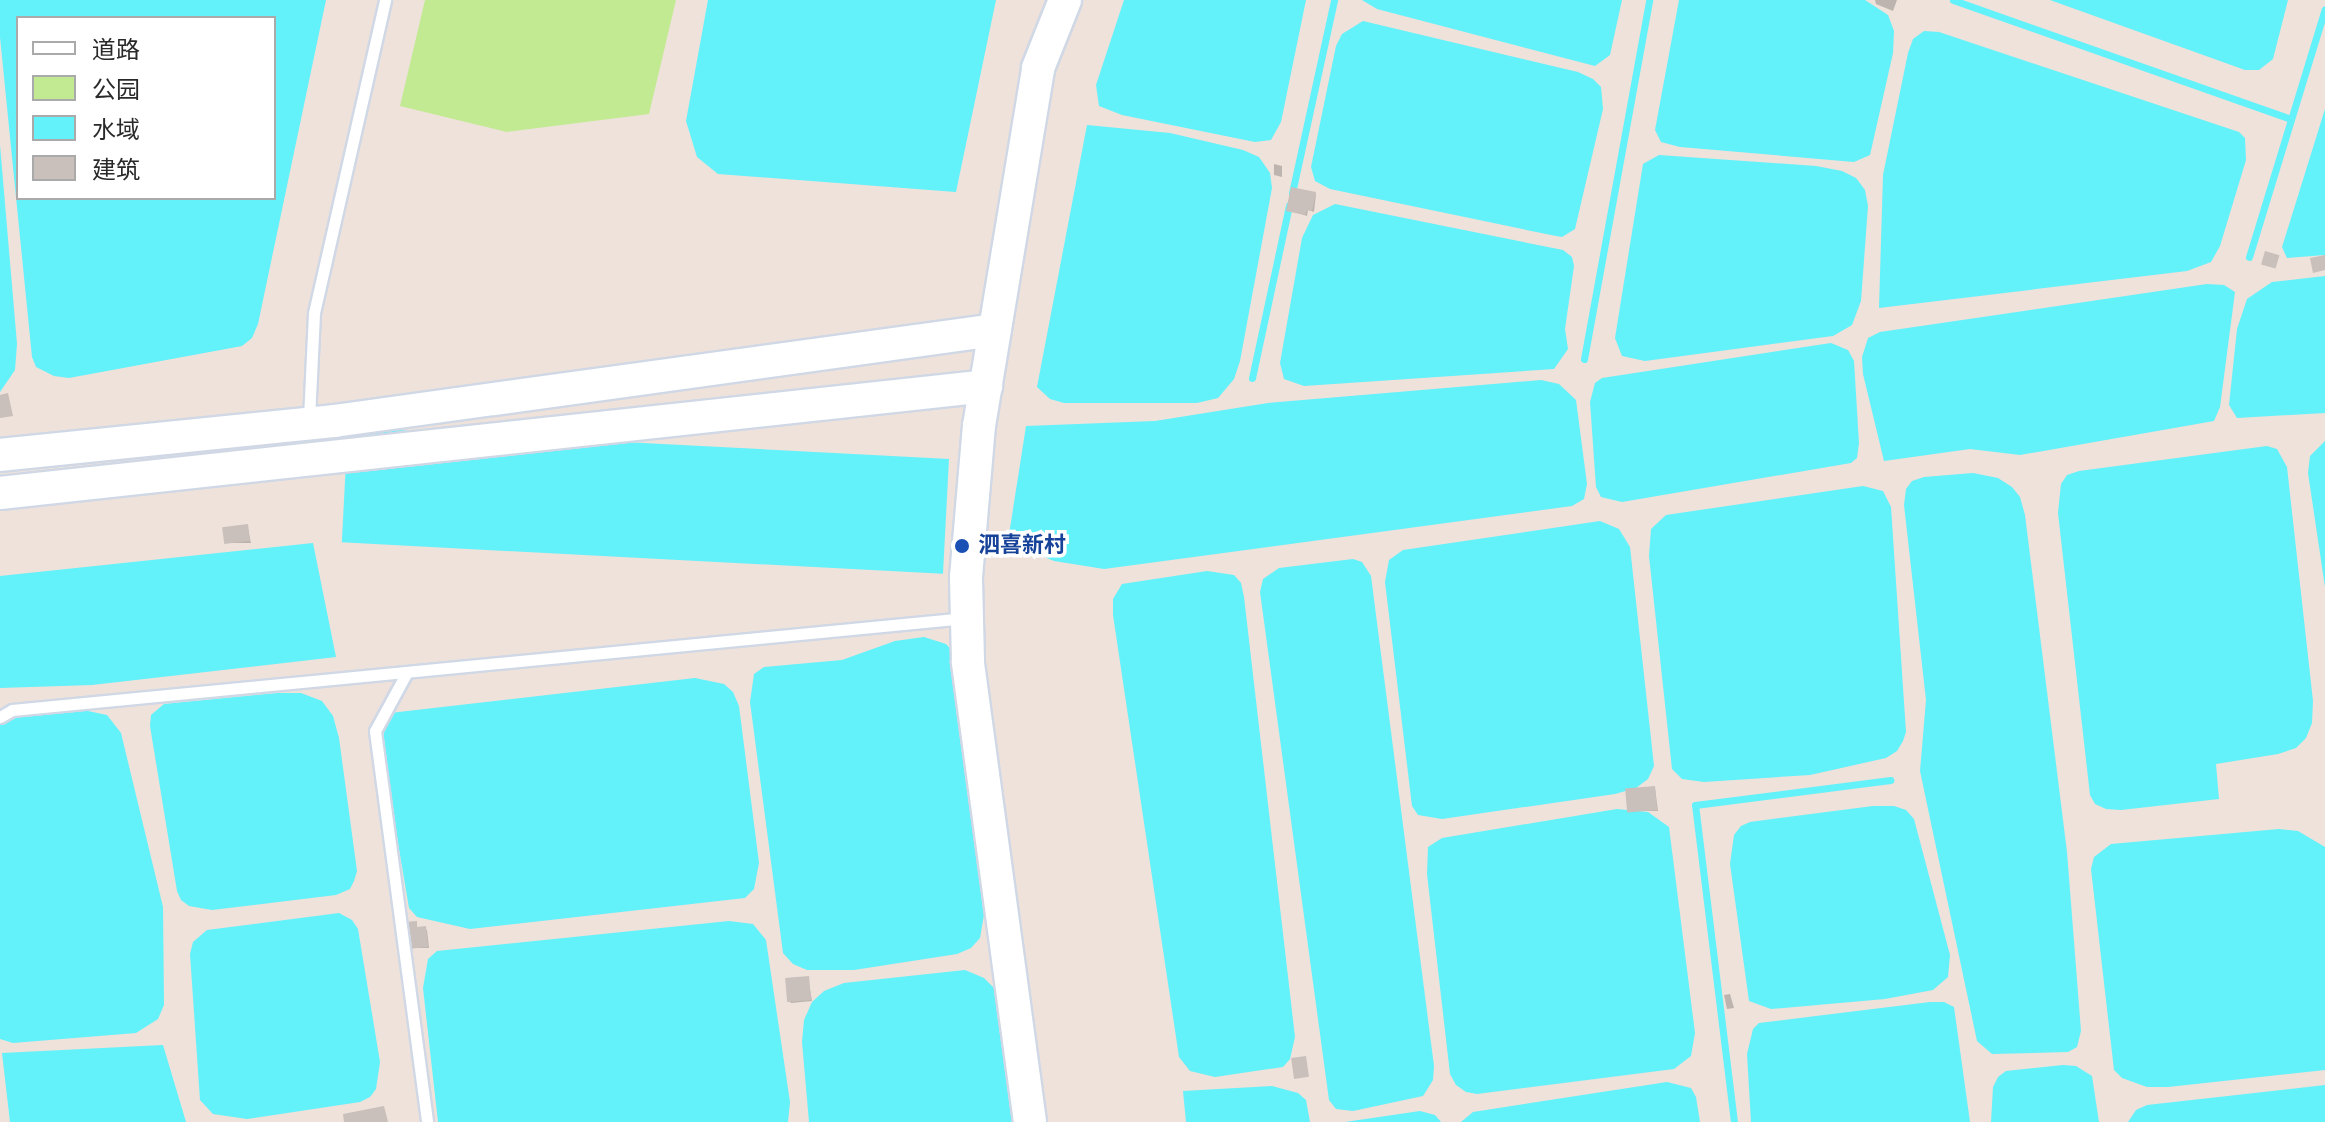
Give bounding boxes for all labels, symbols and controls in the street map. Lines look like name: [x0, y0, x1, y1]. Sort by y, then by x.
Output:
legend: [16, 16, 276, 200]
text: 道路: [92, 34, 140, 66]
text: 公园: [92, 74, 140, 106]
text: 水域: [92, 114, 140, 146]
text: 建筑: [92, 154, 140, 186]
place label: 泗喜新村: [978, 533, 1066, 559]
marker: 泗喜新村: [953, 537, 971, 555]

